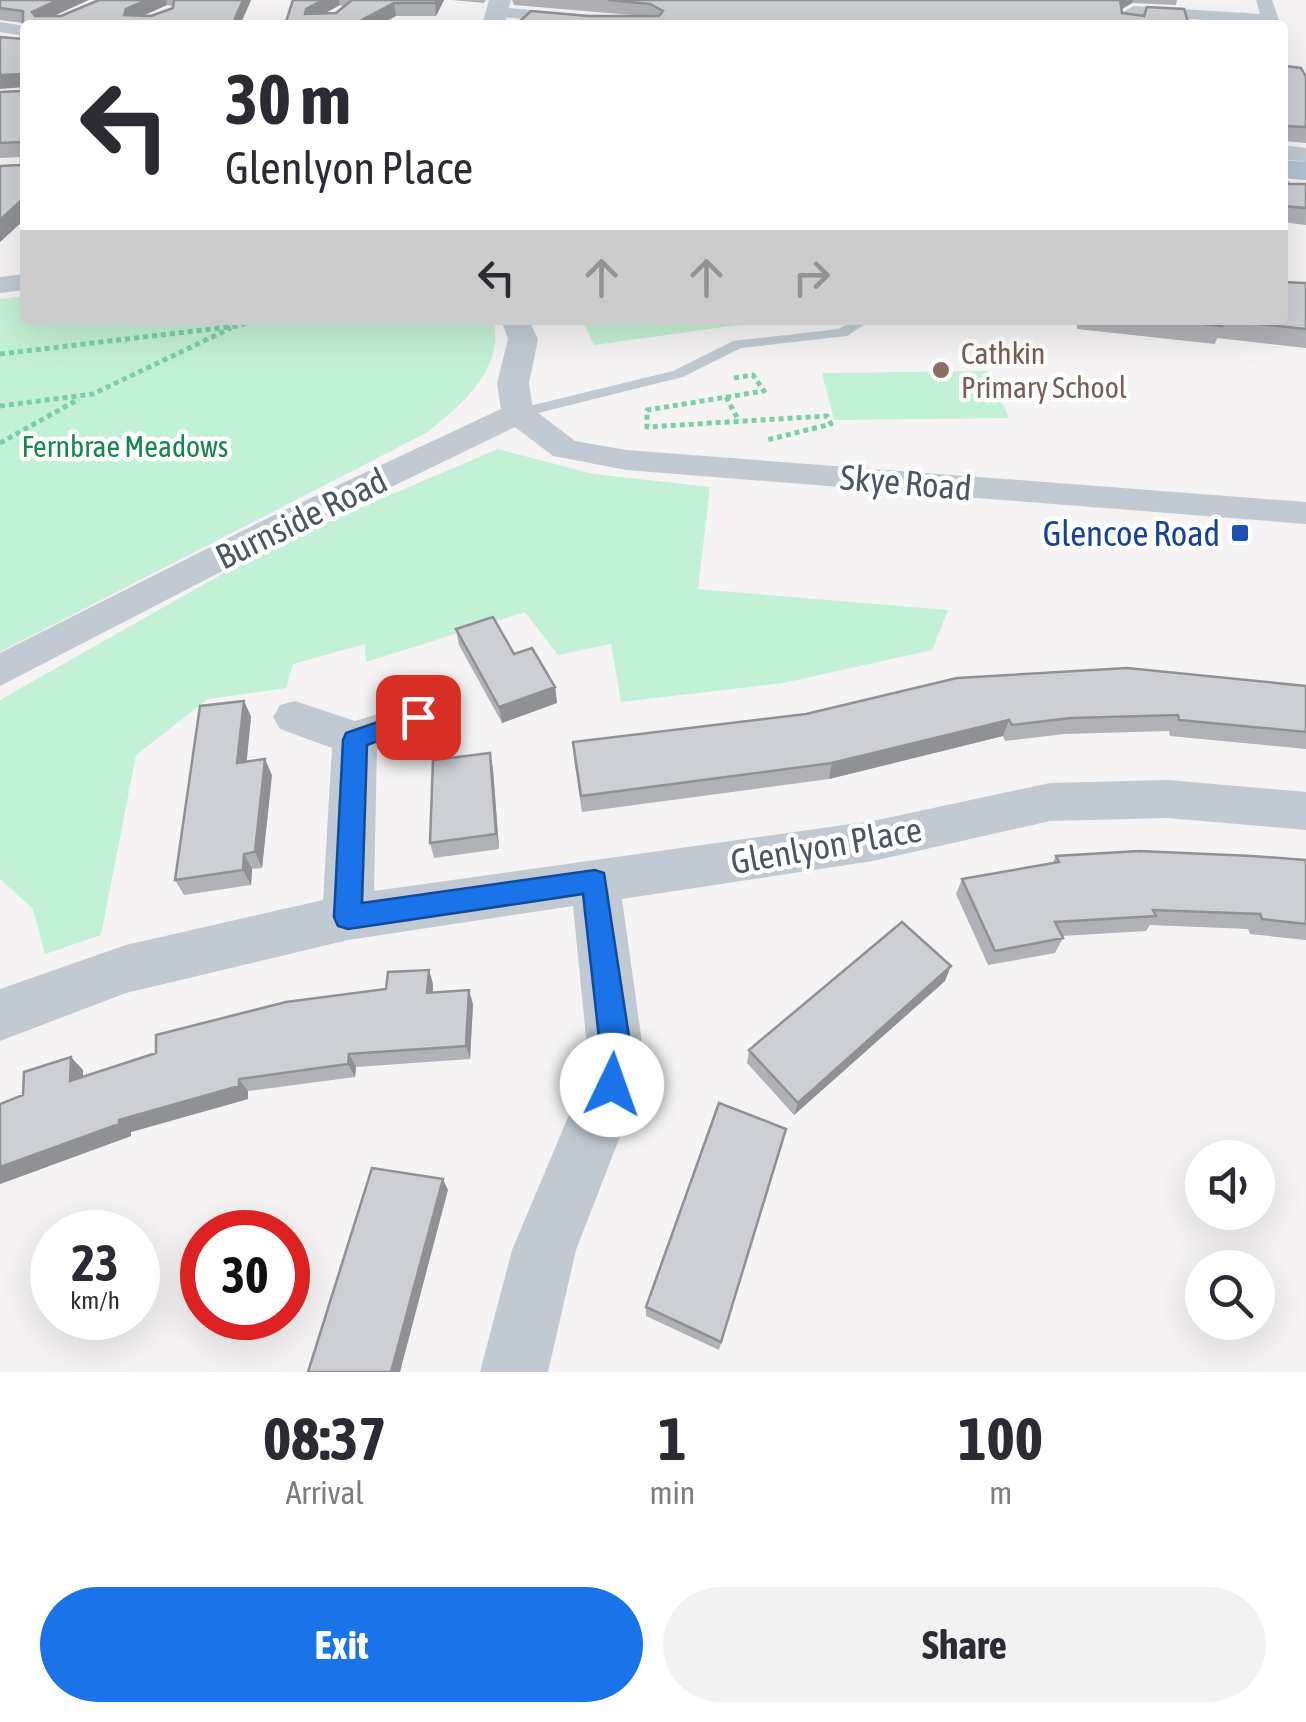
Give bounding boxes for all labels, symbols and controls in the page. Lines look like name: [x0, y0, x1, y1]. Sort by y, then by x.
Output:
text: 30 m: [225, 59, 351, 139]
icon: left: [60, 60, 190, 190]
text: Glenlyon Place: [225, 142, 473, 194]
icon: left: [469, 250, 524, 305]
icon: ahead: [574, 250, 629, 305]
icon: ahead: [679, 250, 734, 305]
icon: right: [784, 250, 839, 305]
place label: Cathkin Primary School: [961, 336, 1127, 404]
marker: Cathkin Primary School: [930, 359, 952, 381]
park label: Fernbrae Meadows: [22, 429, 228, 463]
street label: Skye Road: [839, 456, 973, 508]
street label: Burnside Road: [209, 459, 393, 577]
place label: Glencoe Road: [1043, 513, 1220, 553]
marker: Glencoe Road: [1229, 522, 1251, 544]
pin: [376, 675, 461, 760]
icon: arrive: [391, 690, 446, 745]
street label: Glenlyon Place: [727, 809, 925, 881]
position arrow: [560, 1033, 664, 1137]
map controls: [1185, 1140, 1275, 1340]
button: sound: [1185, 1140, 1275, 1230]
speed limit sign: 30: [180, 1210, 310, 1340]
text: 23: [71, 1234, 118, 1292]
button: search: [1185, 1250, 1275, 1340]
text: km/h: [70, 1286, 120, 1314]
text: 08:37: [263, 1404, 386, 1473]
text: 1: [658, 1404, 687, 1473]
text: 100: [958, 1404, 1043, 1473]
text: Arrival: [286, 1474, 364, 1511]
text: min: [649, 1474, 695, 1511]
text: m: [989, 1474, 1012, 1511]
button: Exit: [40, 1587, 643, 1702]
button: Share: [663, 1587, 1266, 1702]

